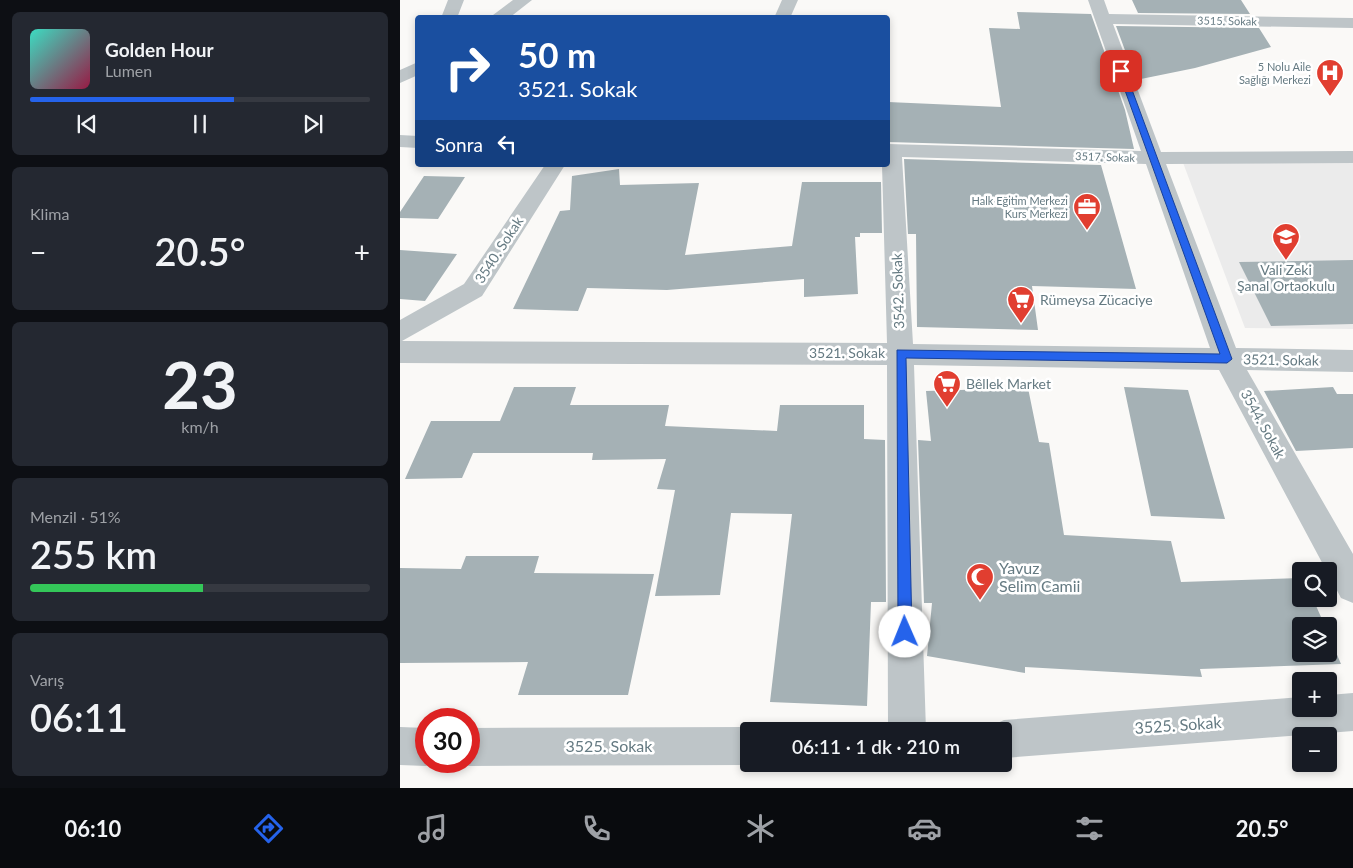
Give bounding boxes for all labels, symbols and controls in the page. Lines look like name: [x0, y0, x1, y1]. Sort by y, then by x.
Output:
street label: 3515. Sokak: [1197, 13, 1257, 28]
text: 50 m: [518, 33, 596, 75]
icon: right: [435, 35, 500, 100]
text: Golden Hour: [105, 38, 214, 61]
pin: [1100, 50, 1142, 92]
icon: arrive: [1107, 57, 1135, 85]
hospital icon: 5 Nolu Aile Sağlığı Merkezi: [1315, 58, 1345, 97]
place label: 5 Nolu Aile Sağlığı Merkezi: [1239, 60, 1311, 86]
text: Lumen: [105, 61, 152, 80]
text: 3521. Sokak: [518, 75, 638, 102]
icon: previous: [73, 110, 101, 138]
icon: pause: [186, 110, 214, 138]
icon: next: [299, 110, 327, 138]
icon: left: [493, 130, 521, 158]
text: Sonra: [435, 133, 483, 156]
street label: 3517. Sokak: [1075, 149, 1136, 164]
office icon: Halk Eğitim Merkezi Kurs Merkezi: [1072, 192, 1102, 231]
place label: Halk Eğitim Merkezi Kurs Merkezi: [972, 194, 1068, 220]
text: Klima: [30, 204, 69, 223]
street label: 3540. Sokak: [471, 212, 527, 286]
school or university icon: Vali Zeki Şanal Ortaokulu: [1271, 222, 1301, 261]
text: 20.5°: [155, 228, 245, 274]
text: −: [30, 235, 46, 269]
text: +: [354, 235, 370, 269]
street label: 3542. Sokak: [888, 252, 907, 329]
place label: Vali Zeki Şanal Ortaokulu: [1237, 261, 1335, 294]
supermarket icon: Rümeysa Zücaciye: [1006, 285, 1036, 324]
place label: Rümeysa Zücaciye: [1040, 291, 1153, 308]
street label: 3521. Sokak: [809, 344, 886, 361]
text: 23: [162, 345, 238, 423]
street label: 3521. Sokak: [1243, 350, 1320, 369]
supermarket icon: Bêllek Market: [932, 369, 962, 408]
place label: Bêllek Market: [966, 375, 1051, 392]
street label: 3544. Sokak: [1238, 386, 1290, 462]
text: km/h: [181, 417, 219, 436]
text: Menzil · 51%: [30, 507, 121, 526]
text: 255 km: [30, 531, 157, 577]
place label: Yavuz Selim Camii: [999, 558, 1080, 595]
mosque icon: Yavuz Selim Camii: [965, 562, 995, 601]
map controls: [1292, 562, 1337, 772]
button: search: [1292, 562, 1337, 607]
position arrow: [878, 605, 930, 657]
button: layers: [1292, 617, 1337, 662]
text: Varış: [30, 670, 64, 689]
button: +: [1292, 672, 1337, 717]
text: 06:11: [30, 694, 128, 740]
speed limit sign: 30: [415, 708, 480, 773]
street label: 3525. Sokak: [1134, 712, 1223, 737]
button: −: [1292, 727, 1337, 772]
text: 06:11 · 1 dk · 210 m: [792, 735, 960, 758]
street label: 3525. Sokak: [566, 736, 653, 755]
icon: directions: [251, 811, 286, 846]
icon: music: [415, 811, 450, 846]
icon: phone: [579, 811, 614, 846]
icon: climate: [743, 811, 778, 846]
icon: car: [907, 811, 942, 846]
icon: filters: [1072, 811, 1107, 846]
text: 06:10: [65, 815, 121, 842]
text: 20.5°: [1236, 815, 1288, 842]

